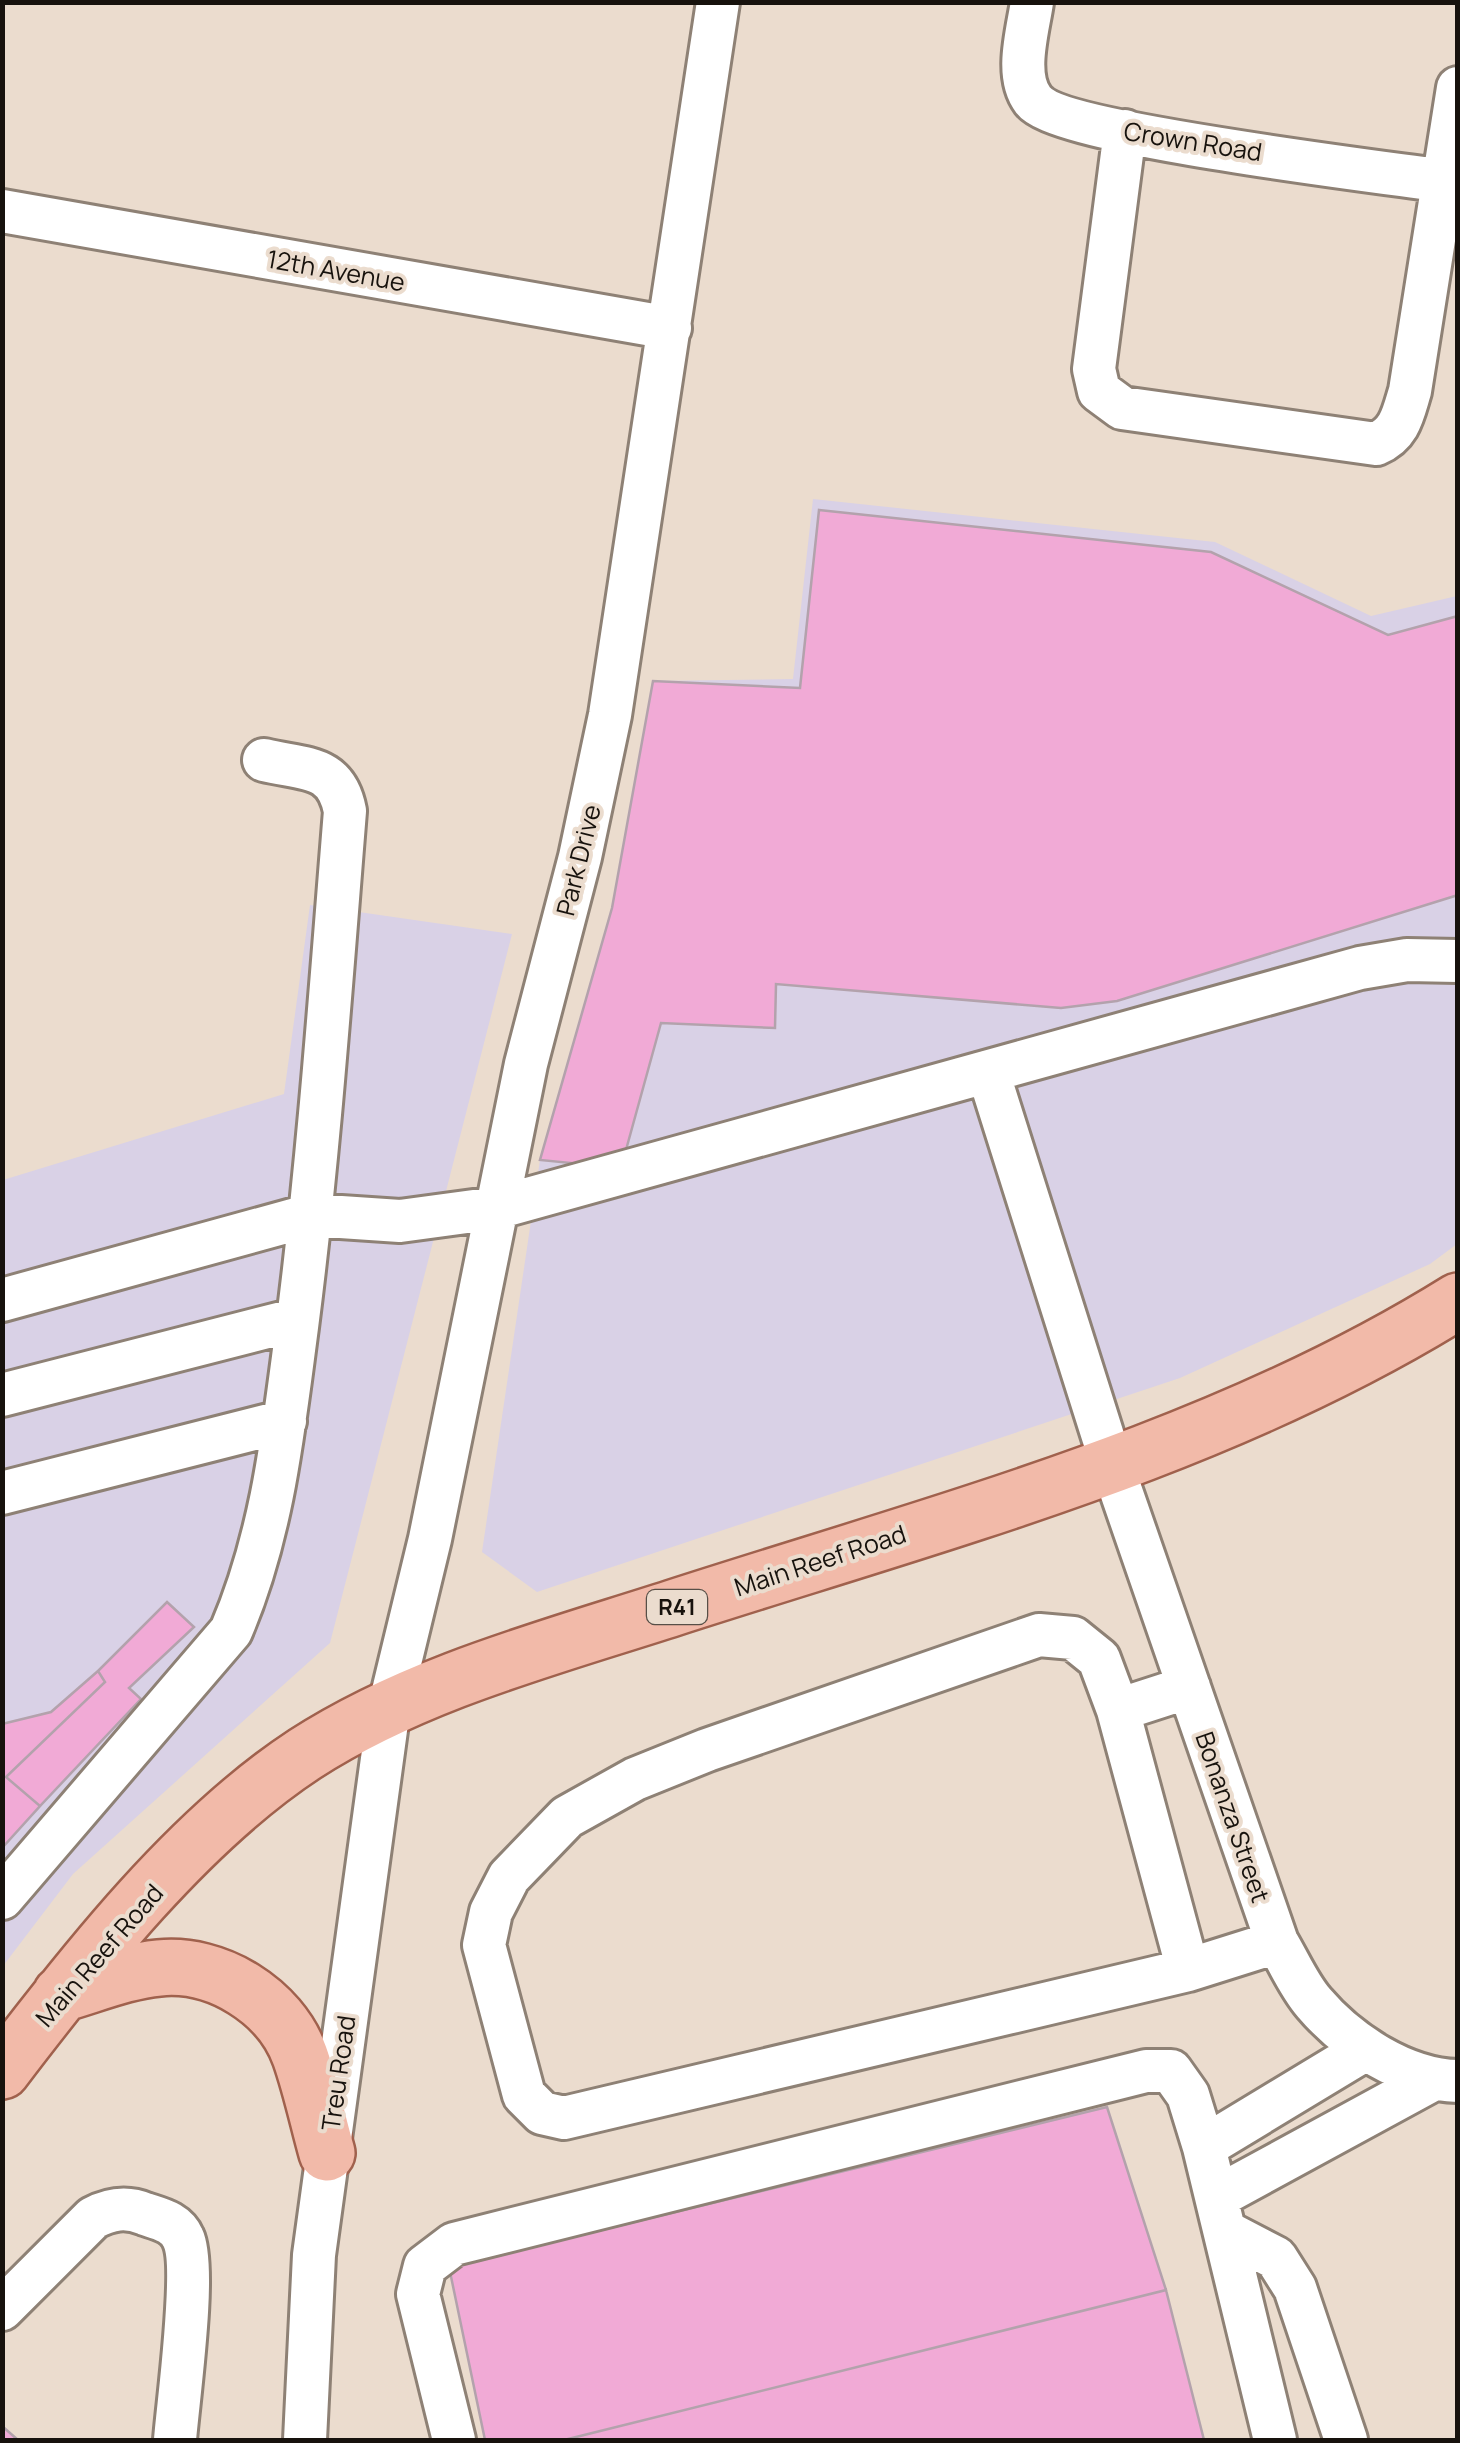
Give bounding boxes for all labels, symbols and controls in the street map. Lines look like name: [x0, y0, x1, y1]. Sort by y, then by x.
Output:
street label: Crown Road: [1122, 113, 1264, 169]
street label: 12th Avenue: [264, 241, 408, 299]
street label: Park Drive: [547, 801, 609, 919]
street label: Main Reef Road: [730, 1516, 910, 1604]
road number: R41: [647, 1590, 707, 1624]
street label: Bonanza Street: [1187, 1727, 1279, 1907]
street label: Main Reef Road: [27, 1876, 171, 2034]
street label: Treu Road: [313, 2013, 363, 2133]

